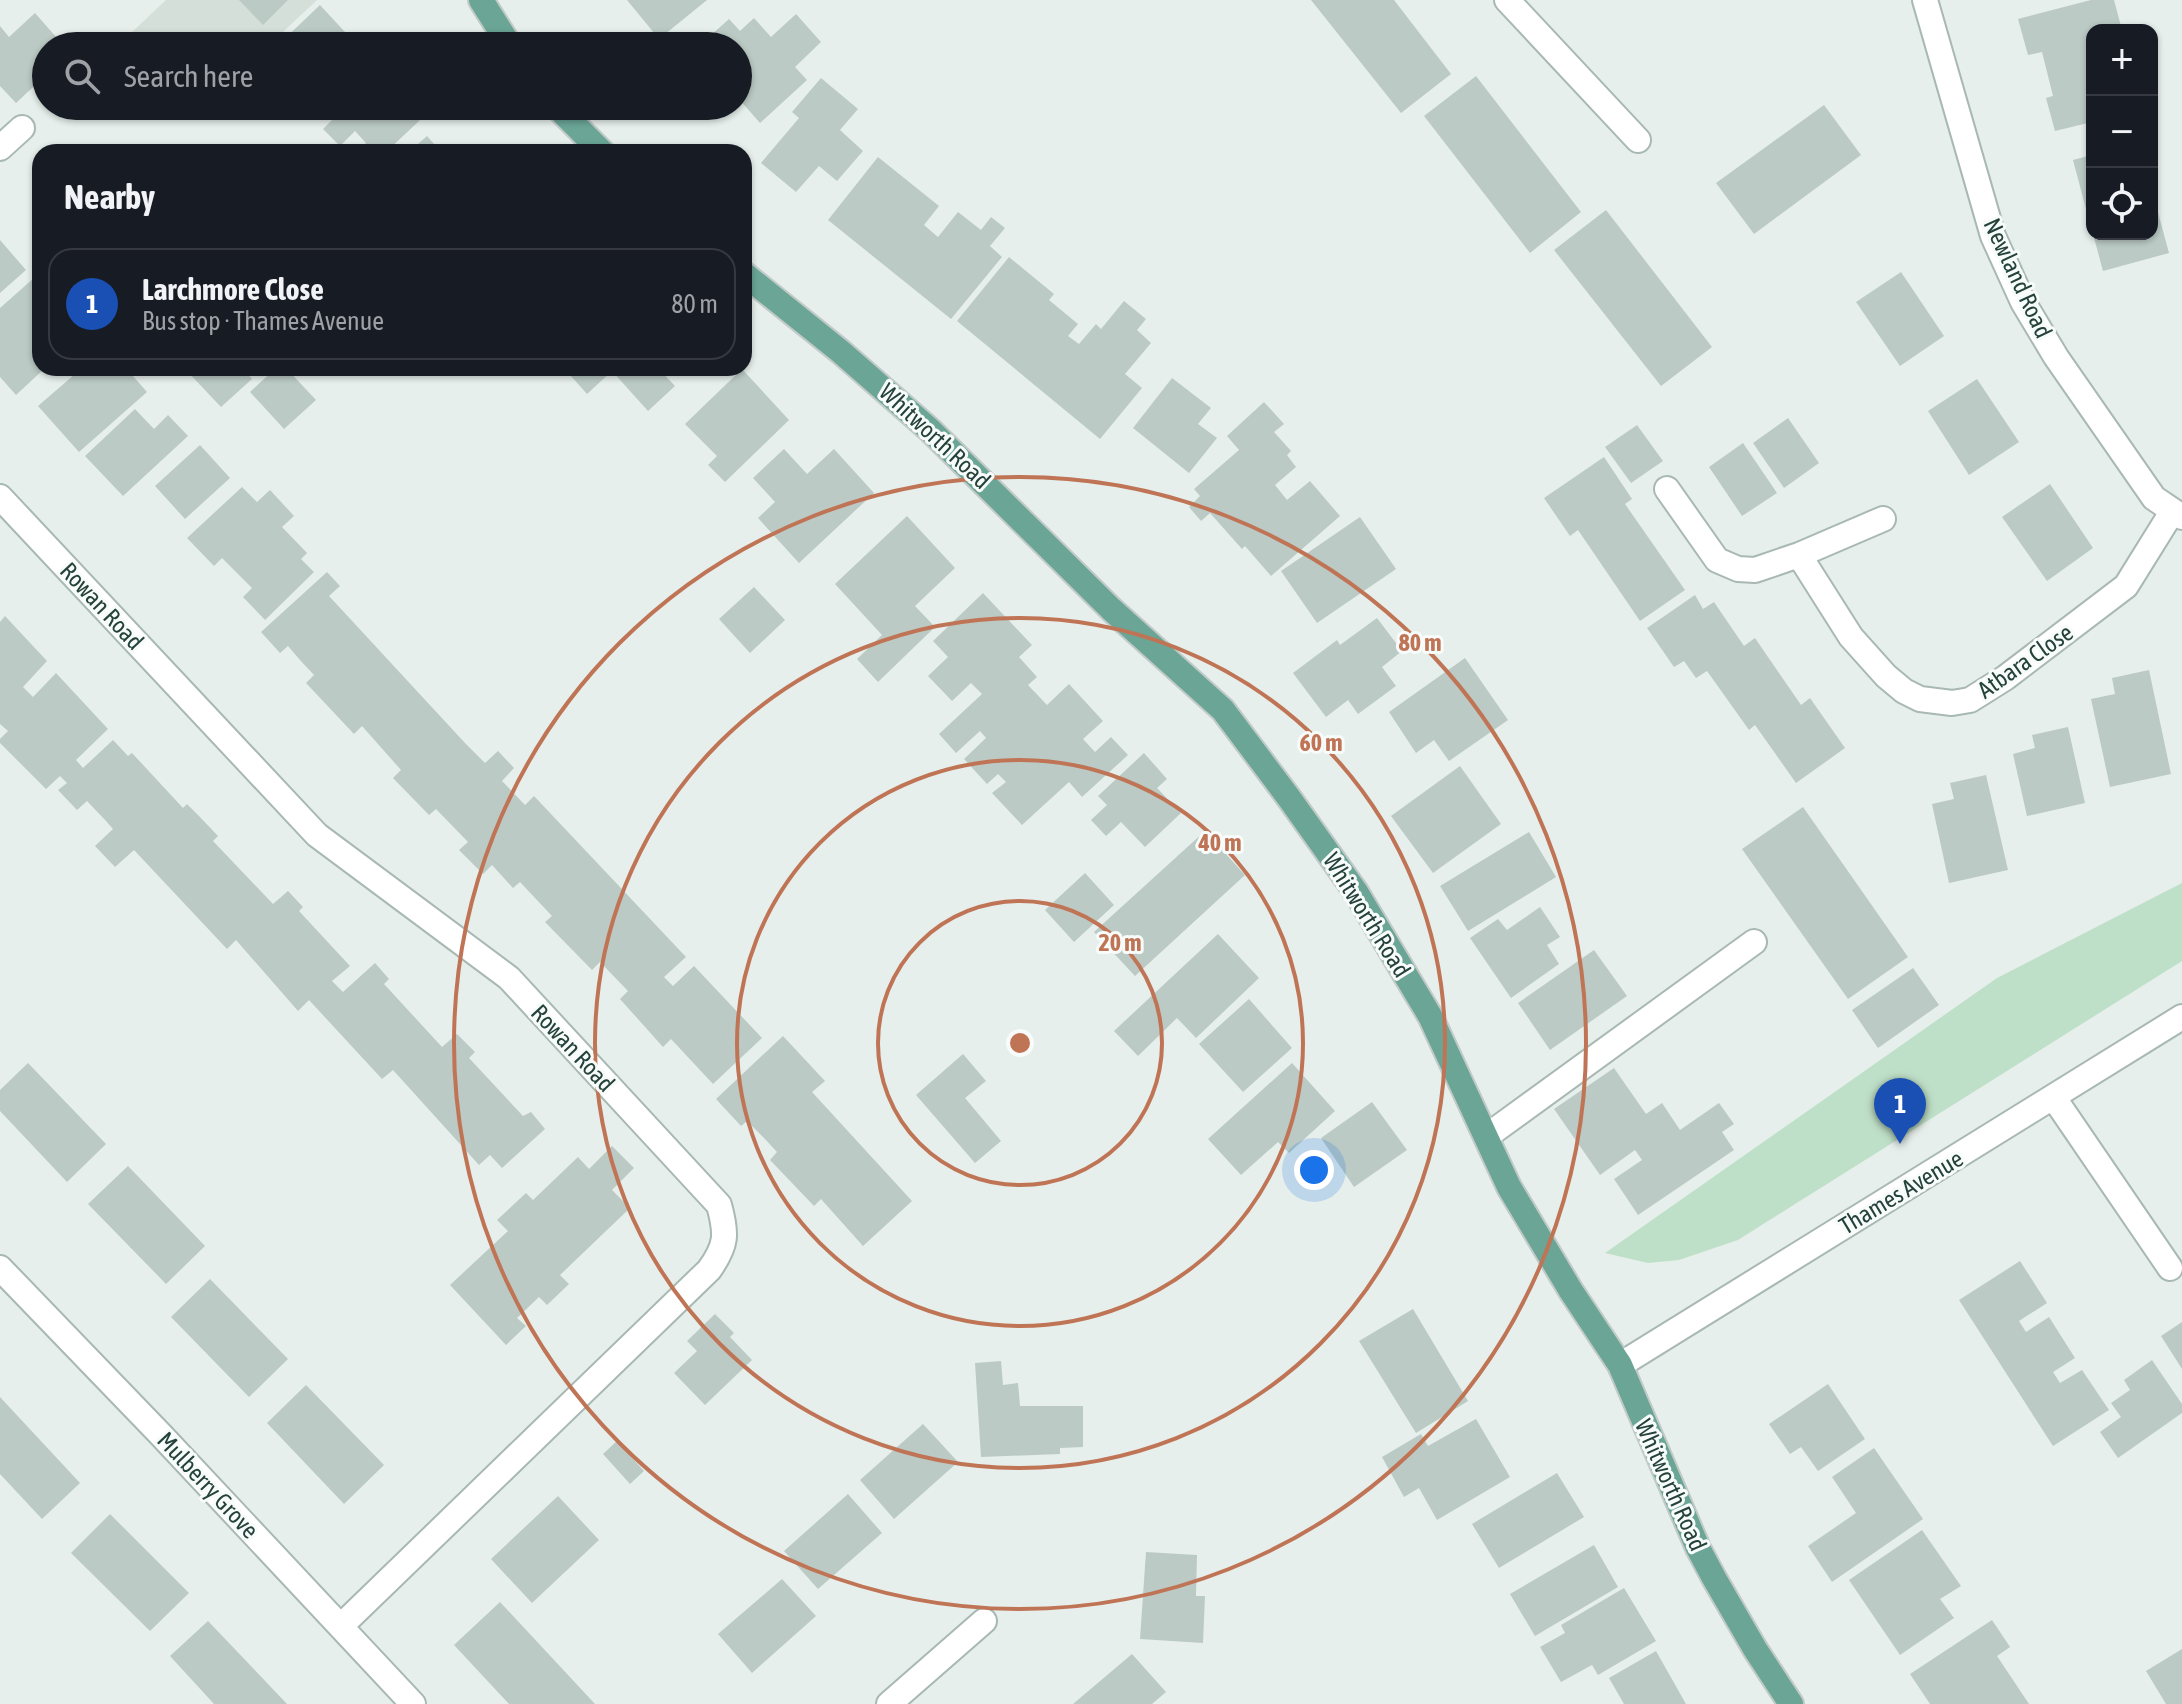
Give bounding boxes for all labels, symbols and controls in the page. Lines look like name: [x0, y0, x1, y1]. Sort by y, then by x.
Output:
map controls: [2086, 24, 2158, 240]
button: +: [2086, 24, 2158, 96]
search box: [32, 32, 752, 120]
icon: search: [60, 54, 104, 98]
text: Search here: [124, 59, 253, 93]
button: −: [2086, 96, 2158, 168]
button: locate: [2086, 168, 2158, 240]
text: Nearby: [64, 177, 155, 216]
street label: Newland Road: [1979, 214, 2057, 342]
text: Larchmore Close: [142, 272, 324, 306]
text: 1: [86, 289, 98, 319]
text: 80 m: [671, 289, 718, 319]
text: Bus stop · Thames Avenue: [142, 306, 384, 336]
street label: Whitworth Road: [874, 378, 996, 494]
street label: Rowan Road: [55, 557, 149, 655]
street label: Atbara Close: [1972, 618, 2078, 704]
text: 80 m: [1398, 629, 1442, 656]
text: 60 m: [1299, 729, 1343, 756]
text: 40 m: [1197, 829, 1242, 856]
street label: Whitworth Road: [1318, 848, 1416, 982]
text: 20 m: [1098, 929, 1142, 956]
street label: Rowan Road: [526, 999, 620, 1097]
centre of rings: [1006, 1029, 1034, 1057]
pin: 1: [1874, 1078, 1926, 1144]
street label: Thames Avenue: [1834, 1145, 1968, 1239]
your location: [1294, 1150, 1334, 1190]
street label: Whitworth Road: [1630, 1415, 1712, 1555]
street label: Mulberry Grove: [152, 1426, 264, 1544]

